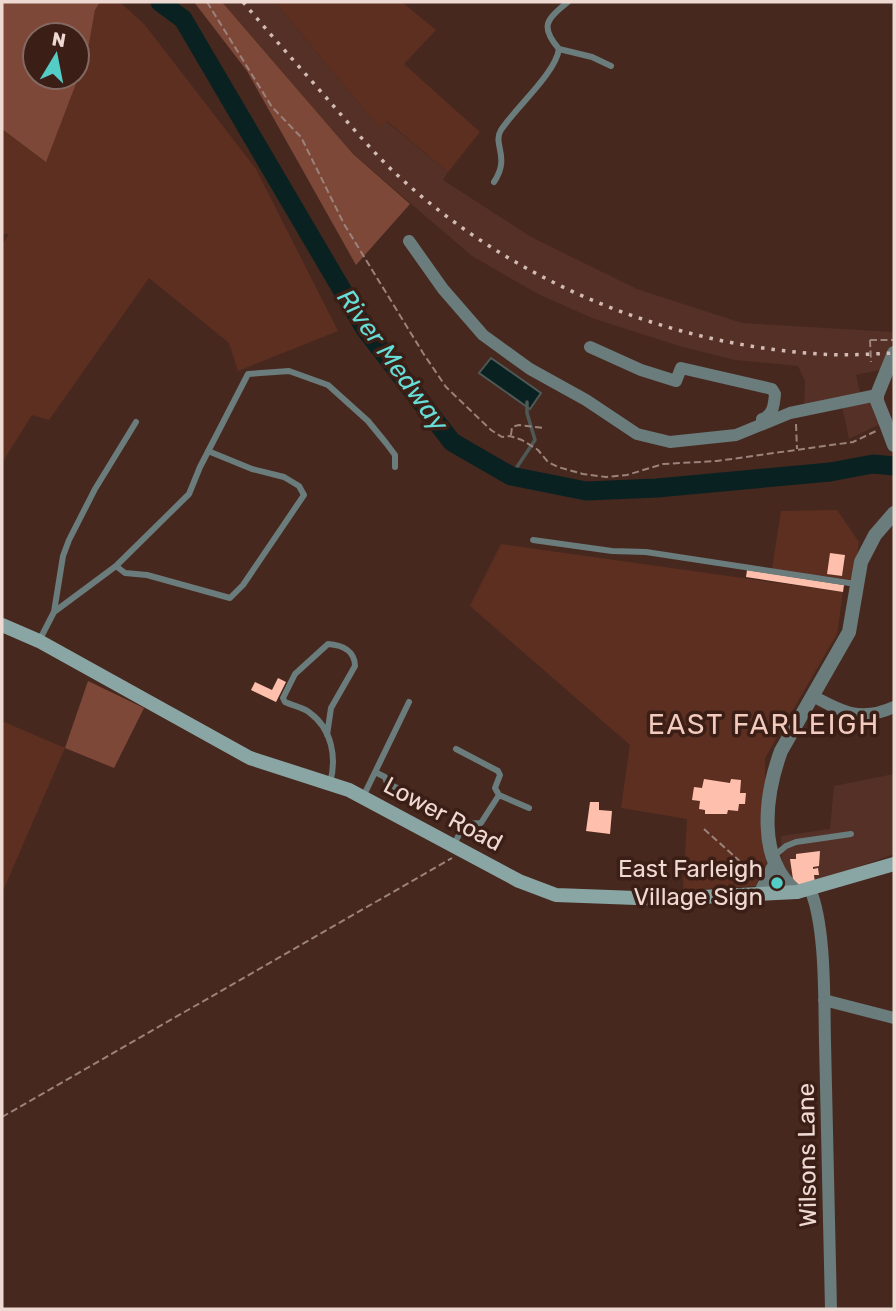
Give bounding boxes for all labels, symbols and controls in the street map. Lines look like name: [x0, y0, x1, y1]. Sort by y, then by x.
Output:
north arrow: [21, 21, 91, 91]
text: N: [50, 27, 68, 52]
water label: River Medway: [330, 283, 455, 438]
district label: EAST FARLEIGH: [648, 708, 880, 741]
street label: Lower Road: [379, 771, 507, 857]
place label: East Farleigh Village Sign: [618, 855, 763, 911]
marker: East Farleigh Village Sign: [769, 875, 785, 891]
street label: Wilsons Lane: [792, 1083, 822, 1227]

